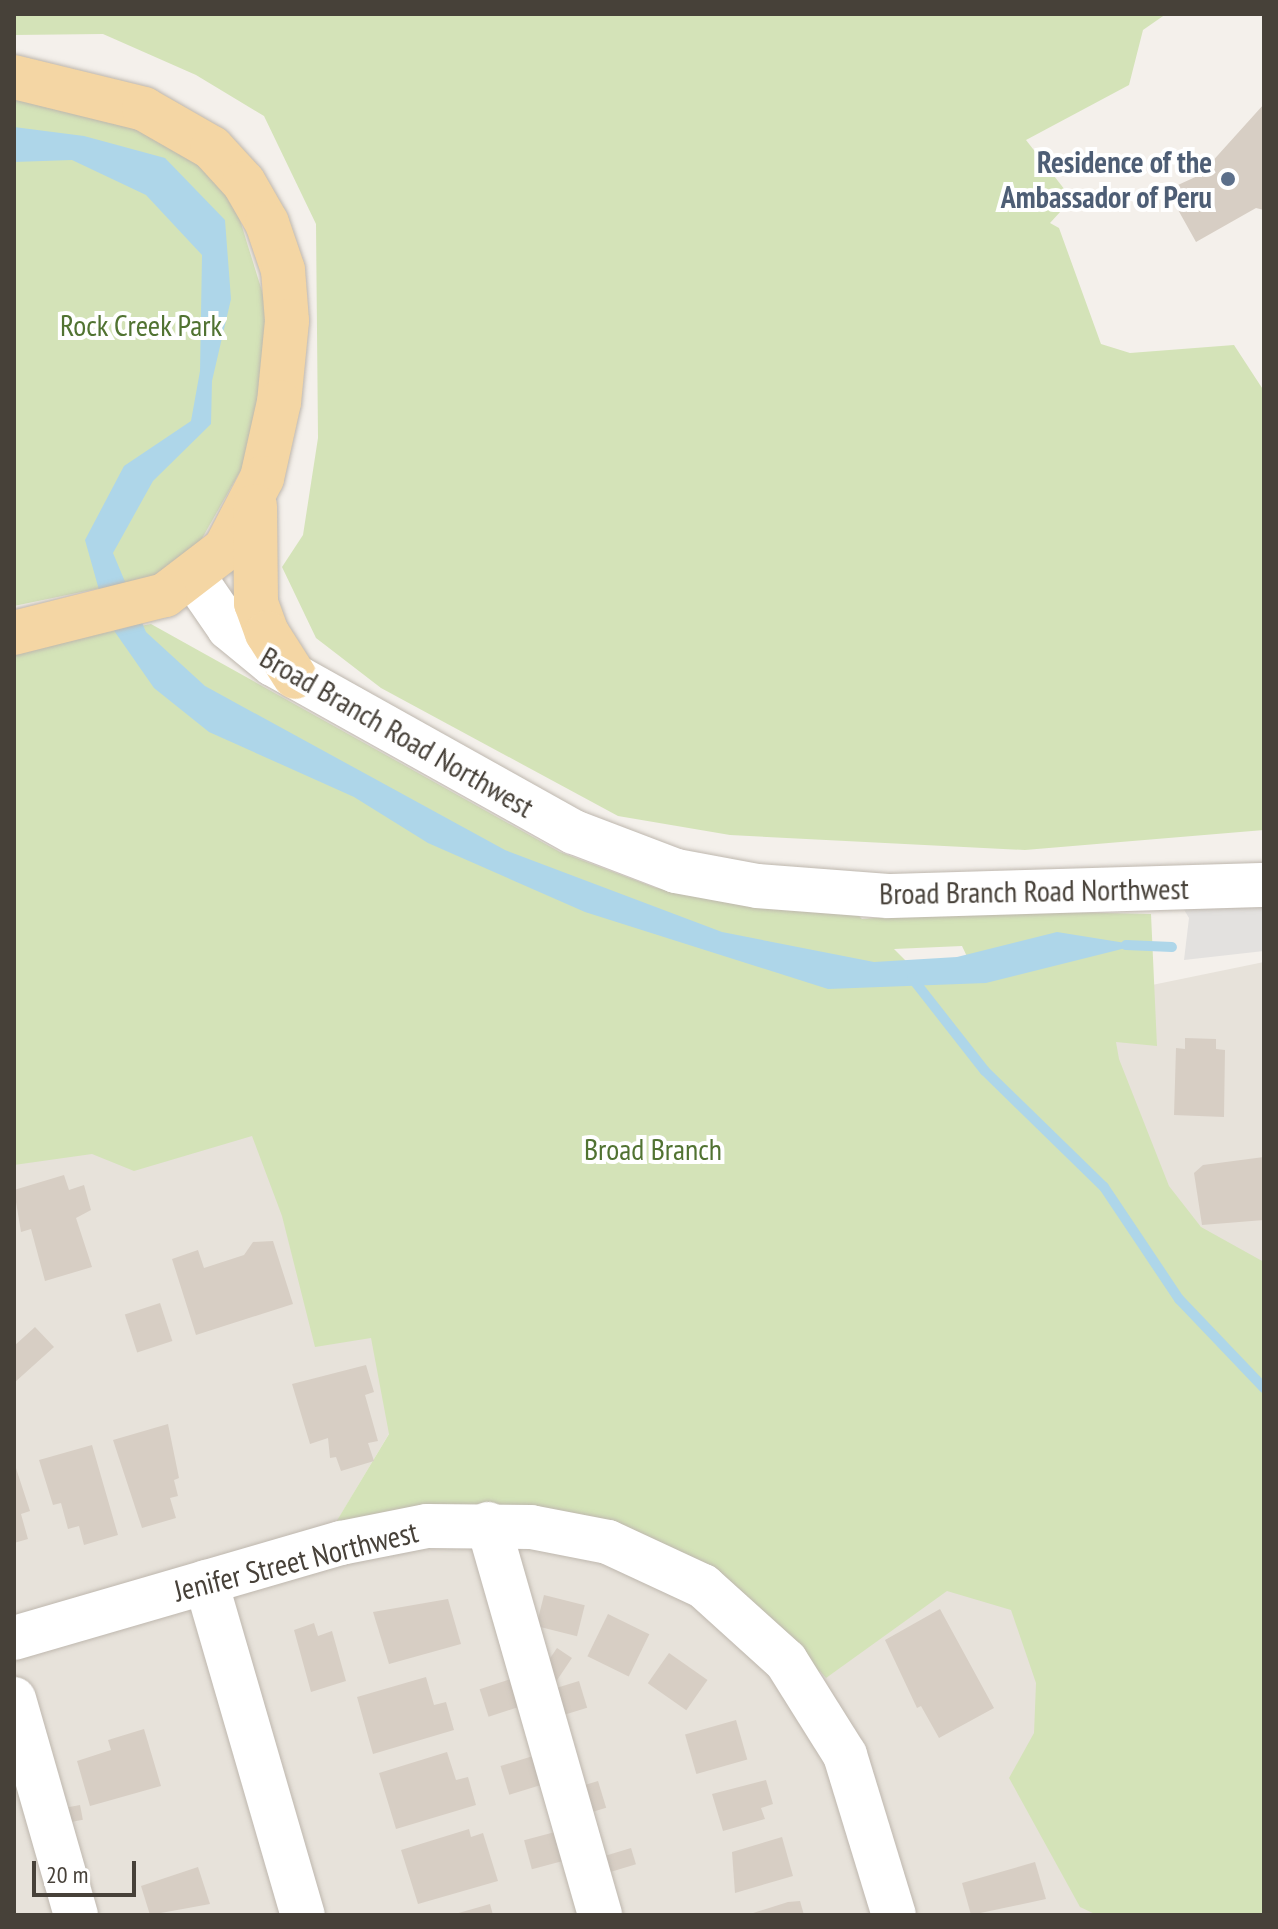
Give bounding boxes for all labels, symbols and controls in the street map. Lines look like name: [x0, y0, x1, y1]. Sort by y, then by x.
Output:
place label: Residence of the Ambassador of Peru: [1001, 144, 1212, 214]
marker: Residence of the Ambassador of Peru: [1219, 170, 1237, 188]
park label: Rock Creek Park: [59, 307, 223, 343]
street label: Broad Branch Road Northwest: [254, 639, 540, 825]
street label: Broad Branch Road Northwest: [879, 870, 1189, 912]
park label: Broad Branch: [584, 1131, 722, 1167]
street label: Jenifer Street Northwest: [170, 1513, 422, 1609]
scale bar: [36, 1845, 140, 1895]
text: 20 m: [46, 1859, 88, 1890]

